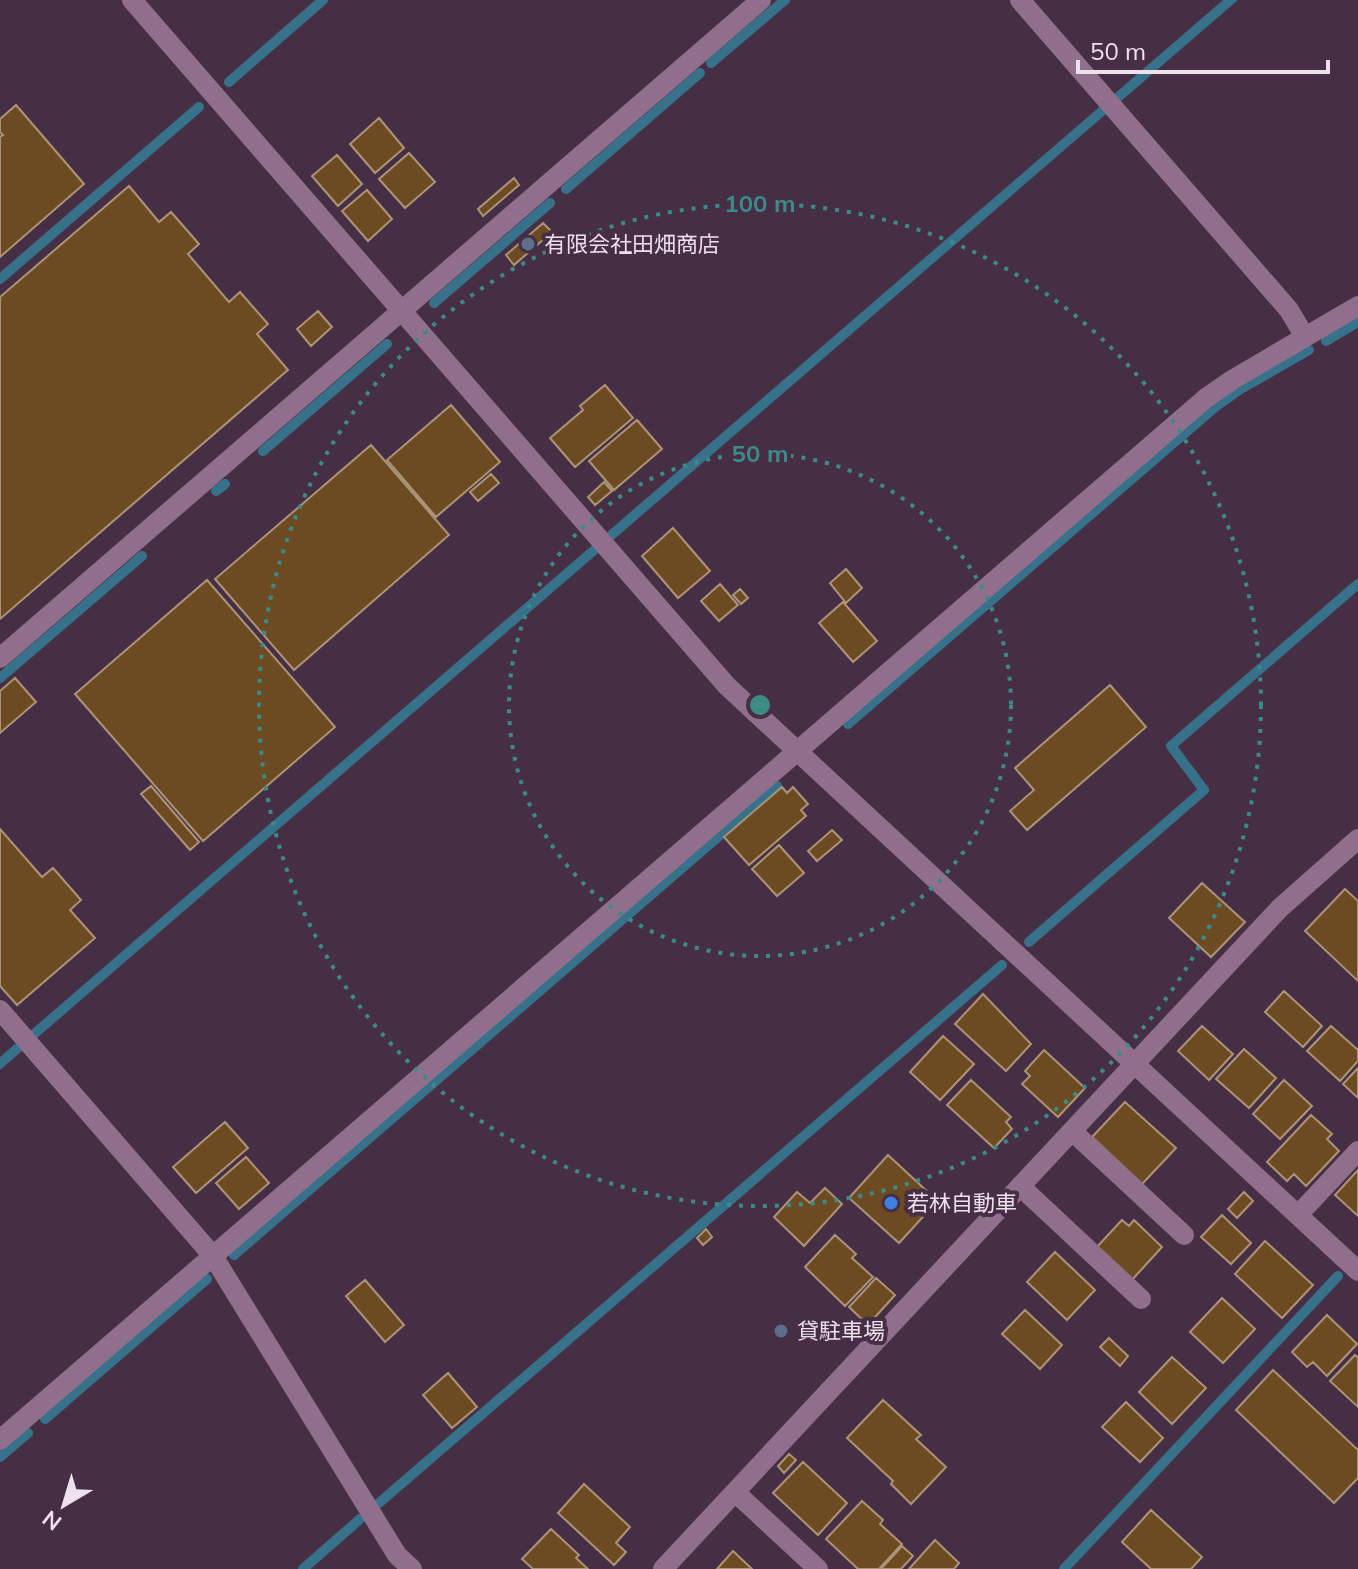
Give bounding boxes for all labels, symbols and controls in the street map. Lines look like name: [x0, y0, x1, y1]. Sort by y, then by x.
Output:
scale bar: [1078, 24, 1328, 74]
text: 50 m: [1090, 36, 1146, 66]
text: 100 m: [724, 188, 796, 218]
place label: 有限会社田畑商店: [544, 230, 720, 258]
marker: 有限会社田畑商店: [519, 235, 537, 253]
text: 50 m: [732, 438, 788, 468]
centre of rings: [746, 691, 774, 719]
place label: 若林自動車: [907, 1189, 1017, 1217]
marker: 若林自動車: [882, 1194, 900, 1212]
place label: 貸駐車場: [797, 1317, 885, 1345]
marker: 貸駐車場: [772, 1322, 790, 1340]
north arrow: [24, 1465, 104, 1545]
text: N: [37, 1505, 67, 1537]

